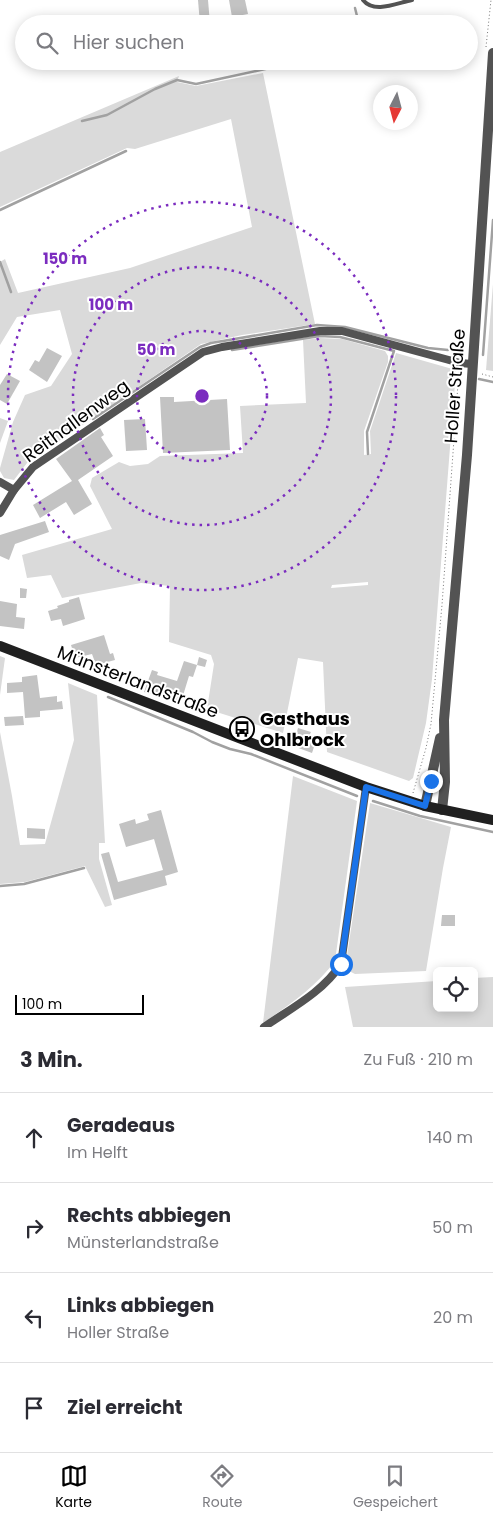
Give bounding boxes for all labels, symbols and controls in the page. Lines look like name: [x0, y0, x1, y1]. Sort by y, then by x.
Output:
search box: [15, 15, 478, 70]
icon: search: [33, 29, 61, 57]
text: Hier suchen: [73, 29, 184, 56]
north arrow: [373, 85, 418, 130]
text: 150 m: [43, 248, 87, 269]
text: 100 m: [89, 294, 133, 315]
street label: Holler Straße: [438, 328, 471, 444]
text: 50 m: [137, 339, 175, 360]
street label: Reithallenweg: [17, 373, 134, 468]
centre of rings: [193, 387, 211, 405]
street label: Münsterlandstraße: [54, 639, 222, 724]
place label: Gasthaus Ohlbrock: [260, 706, 350, 752]
bus stop icon: Gasthaus Ohlbrock: [229, 716, 255, 742]
route end: [420, 770, 443, 793]
route start: [330, 953, 353, 976]
map controls: [433, 967, 478, 1012]
button: locate: [433, 967, 478, 1012]
scale bar: [15, 992, 144, 1015]
text: 100 m: [22, 994, 62, 1014]
text: 3 Min.: [20, 1045, 83, 1074]
text: Zu Fuß · 210 m: [364, 1048, 473, 1071]
text: Geradeaus: [67, 1112, 175, 1139]
icon: ahead: [20, 1124, 48, 1152]
text: 140 m: [427, 1126, 473, 1149]
text: Im Helft: [67, 1141, 128, 1164]
text: Rechts abbiegen: [67, 1202, 231, 1229]
icon: right: [20, 1214, 48, 1242]
text: 50 m: [432, 1216, 473, 1239]
text: Münsterlandstraße: [67, 1231, 219, 1254]
text: Links abbiegen: [67, 1292, 214, 1319]
icon: left: [20, 1304, 48, 1332]
text: 20 m: [433, 1306, 473, 1329]
text: Holler Straße: [67, 1321, 169, 1344]
icon: arrive: [20, 1394, 48, 1422]
text: Ziel erreicht: [67, 1394, 183, 1421]
tab: Karte: [55, 1462, 92, 1513]
tab: Route: [202, 1462, 243, 1513]
tab: Gespeichert: [353, 1462, 438, 1513]

